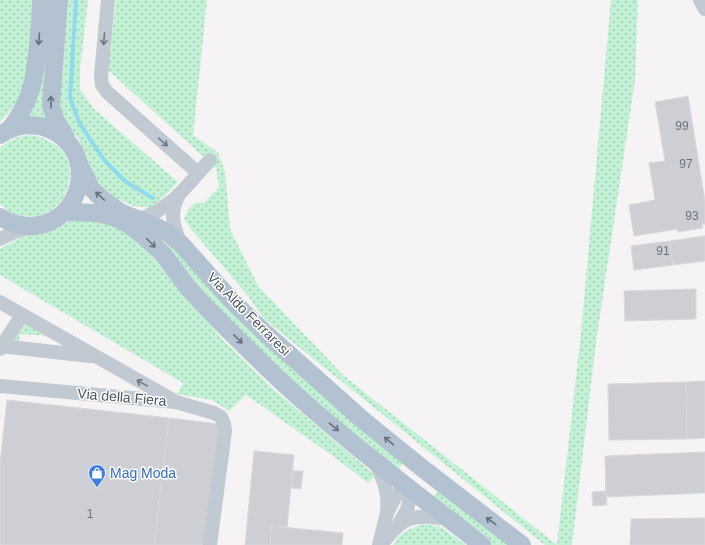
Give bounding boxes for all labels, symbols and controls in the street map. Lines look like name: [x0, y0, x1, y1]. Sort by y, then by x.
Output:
one-way arrow: [35, 32, 43, 45]
one-way arrow: [100, 32, 108, 45]
one-way arrow: [47, 96, 55, 109]
house number: 99: [675, 119, 689, 133]
one-way arrow: [158, 137, 168, 146]
house number: 97: [679, 157, 693, 171]
one-way arrow: [95, 191, 105, 201]
house number: 93: [685, 209, 699, 223]
one-way arrow: [146, 238, 156, 247]
house number: 91: [656, 244, 670, 258]
street label: Via Aldo Ferraresi: [204, 269, 294, 359]
one-way arrow: [233, 334, 243, 344]
one-way arrow: [137, 378, 149, 386]
street label: Via della Fiera: [77, 385, 167, 409]
one-way arrow: [328, 422, 339, 431]
one-way arrow: [384, 437, 394, 446]
shop icon: Mag Moda: [87, 463, 107, 488]
place label: Mag Moda: [110, 465, 176, 481]
house number: 1: [87, 507, 94, 521]
one-way arrow: [486, 517, 497, 526]

